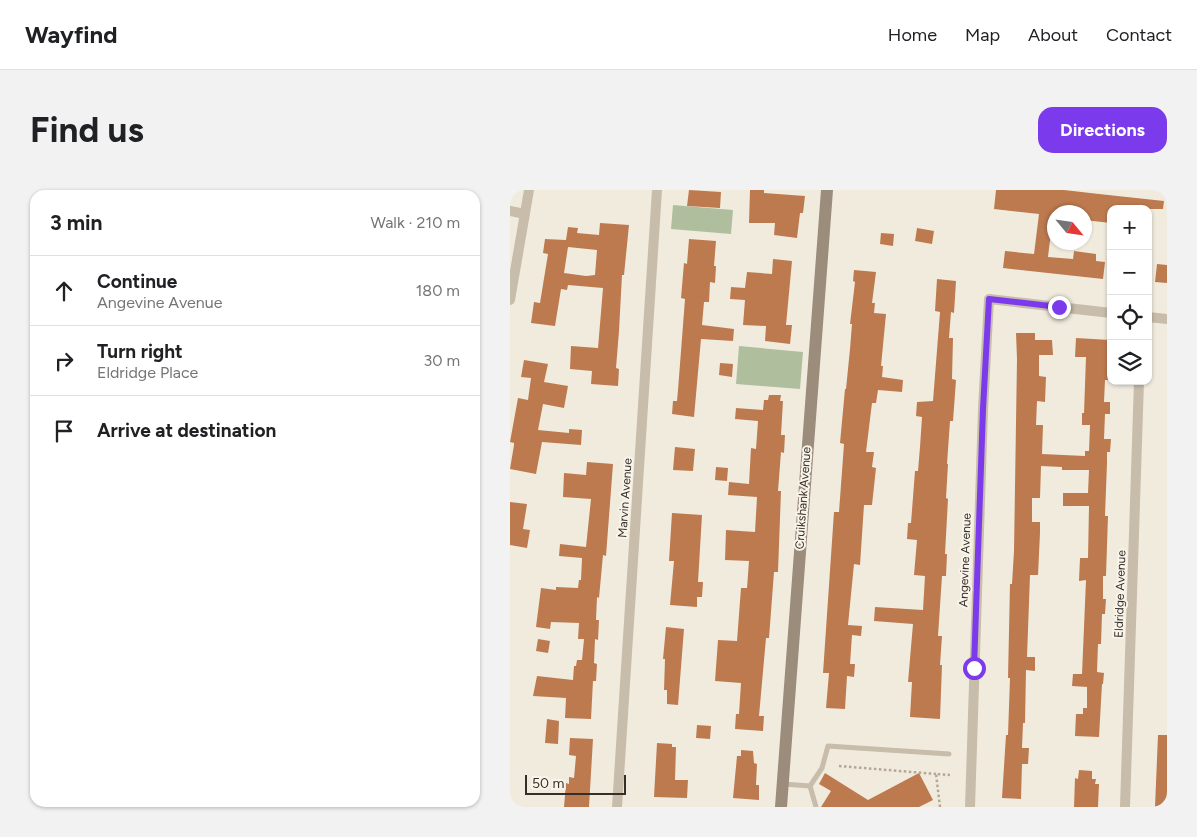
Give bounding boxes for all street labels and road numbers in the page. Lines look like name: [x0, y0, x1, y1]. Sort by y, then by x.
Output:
street label: Cruikshank Avenue: [792, 446, 814, 550]
street label: Marvin Avenue: [615, 457, 635, 538]
street label: Angevine Avenue: [956, 512, 974, 607]
street label: Eldridge Avenue: [1111, 549, 1129, 638]

